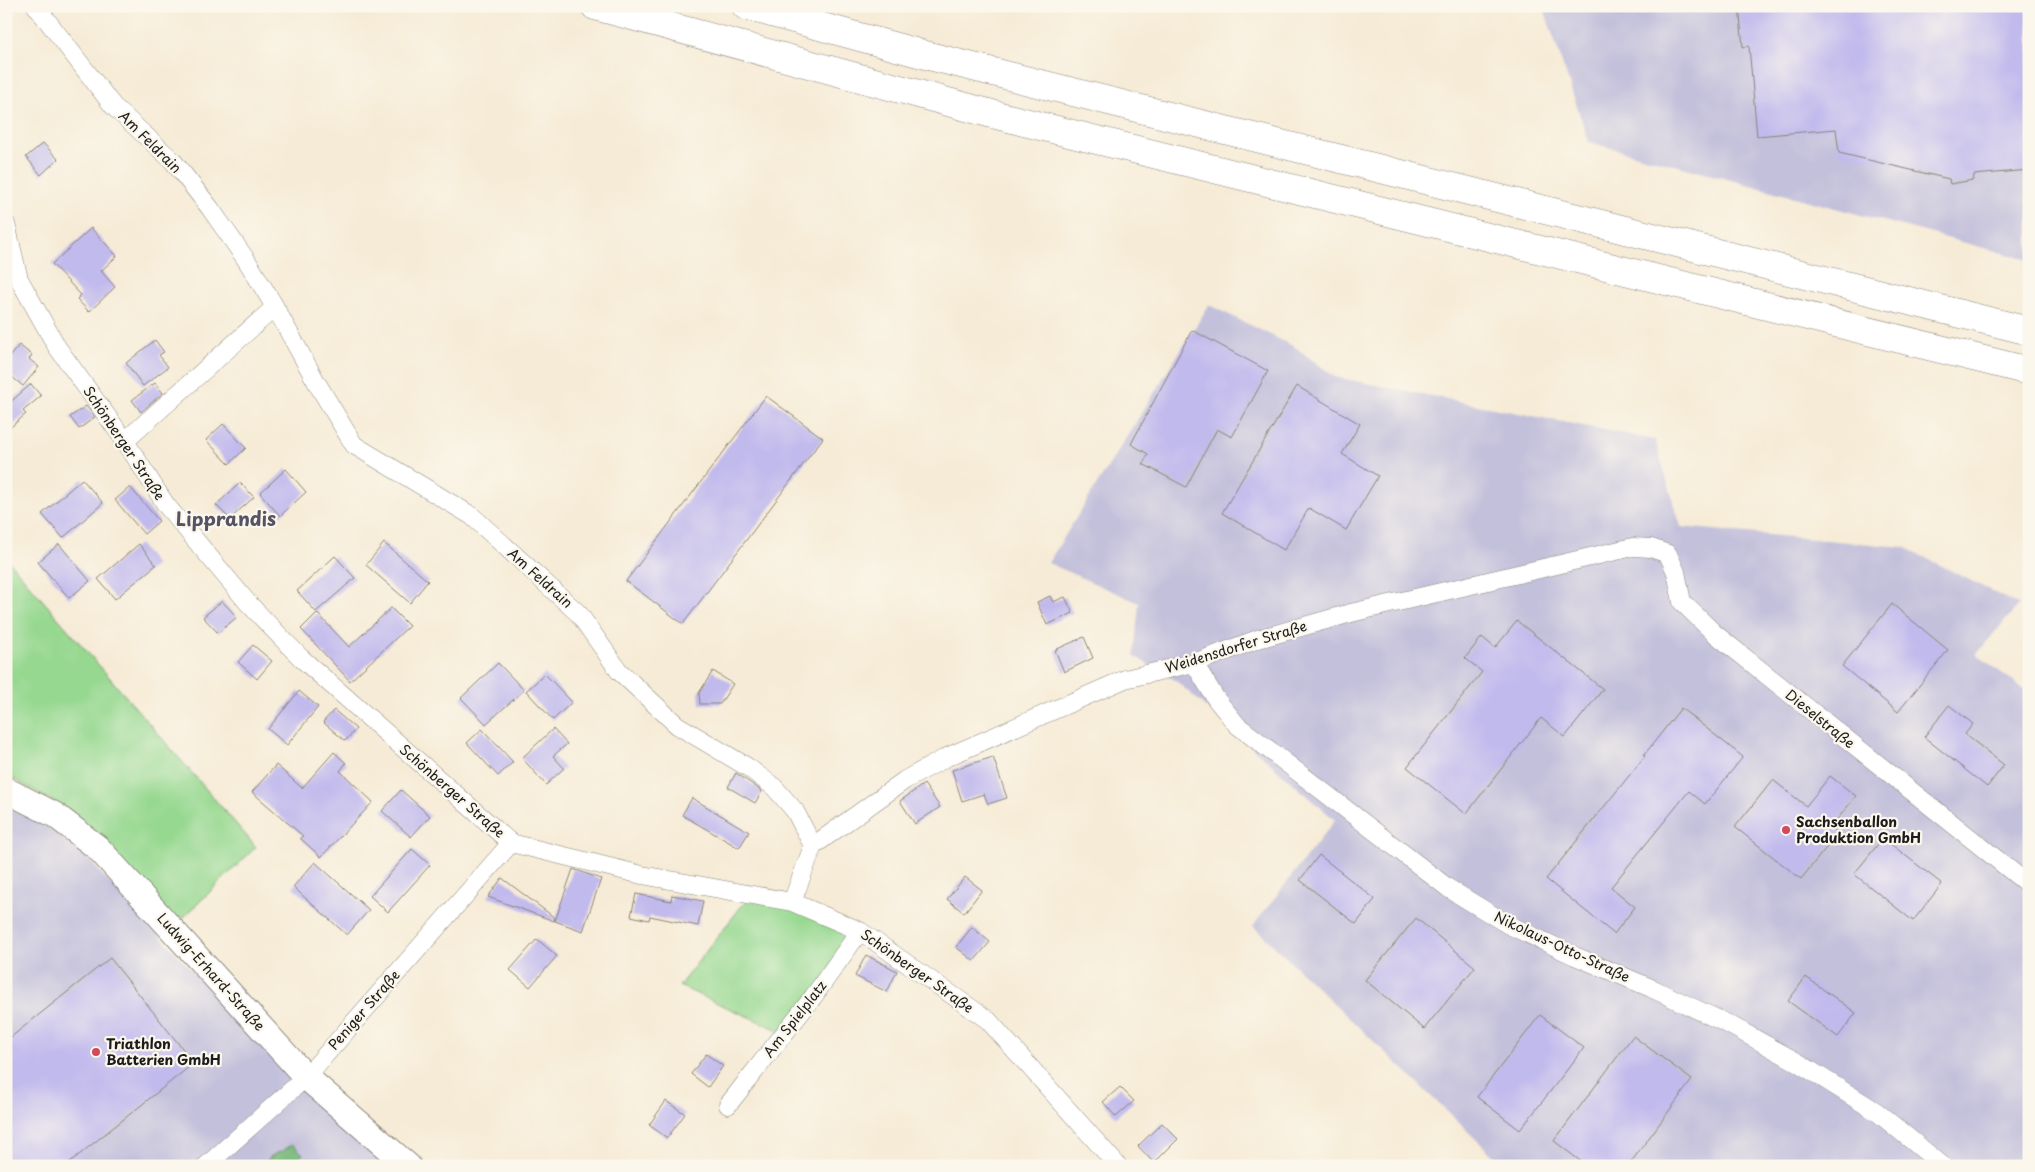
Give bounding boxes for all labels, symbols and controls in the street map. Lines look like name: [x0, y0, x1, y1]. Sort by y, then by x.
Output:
street label: Am Feldrain: [114, 105, 187, 178]
street label: Schönberger Straße: [78, 381, 171, 504]
district label: Lipprandis: [176, 504, 276, 532]
street label: Am Feldrain: [503, 543, 578, 613]
street label: Weidensdorfer Straße: [1162, 615, 1309, 678]
street label: Dieselstraße: [1781, 684, 1860, 753]
street label: Schönberger Straße: [395, 739, 510, 842]
place label: Sachsenballon Produktion GmbH: [1796, 811, 1921, 848]
marker: Sachsenballon Produktion GmbH: [1780, 824, 1792, 836]
street label: Nikolaus-Otto-Straße: [1491, 906, 1634, 987]
street label: Ludwig-Erhard-Straße: [153, 908, 270, 1035]
street label: Schönberger Straße: [857, 924, 978, 1018]
street label: Peniger Straße: [323, 965, 404, 1054]
street label: Am Spielplatz: [758, 976, 832, 1062]
place label: Triathlon Batterien GmbH: [106, 1033, 221, 1070]
marker: Triathlon Batterien GmbH: [90, 1046, 102, 1058]

